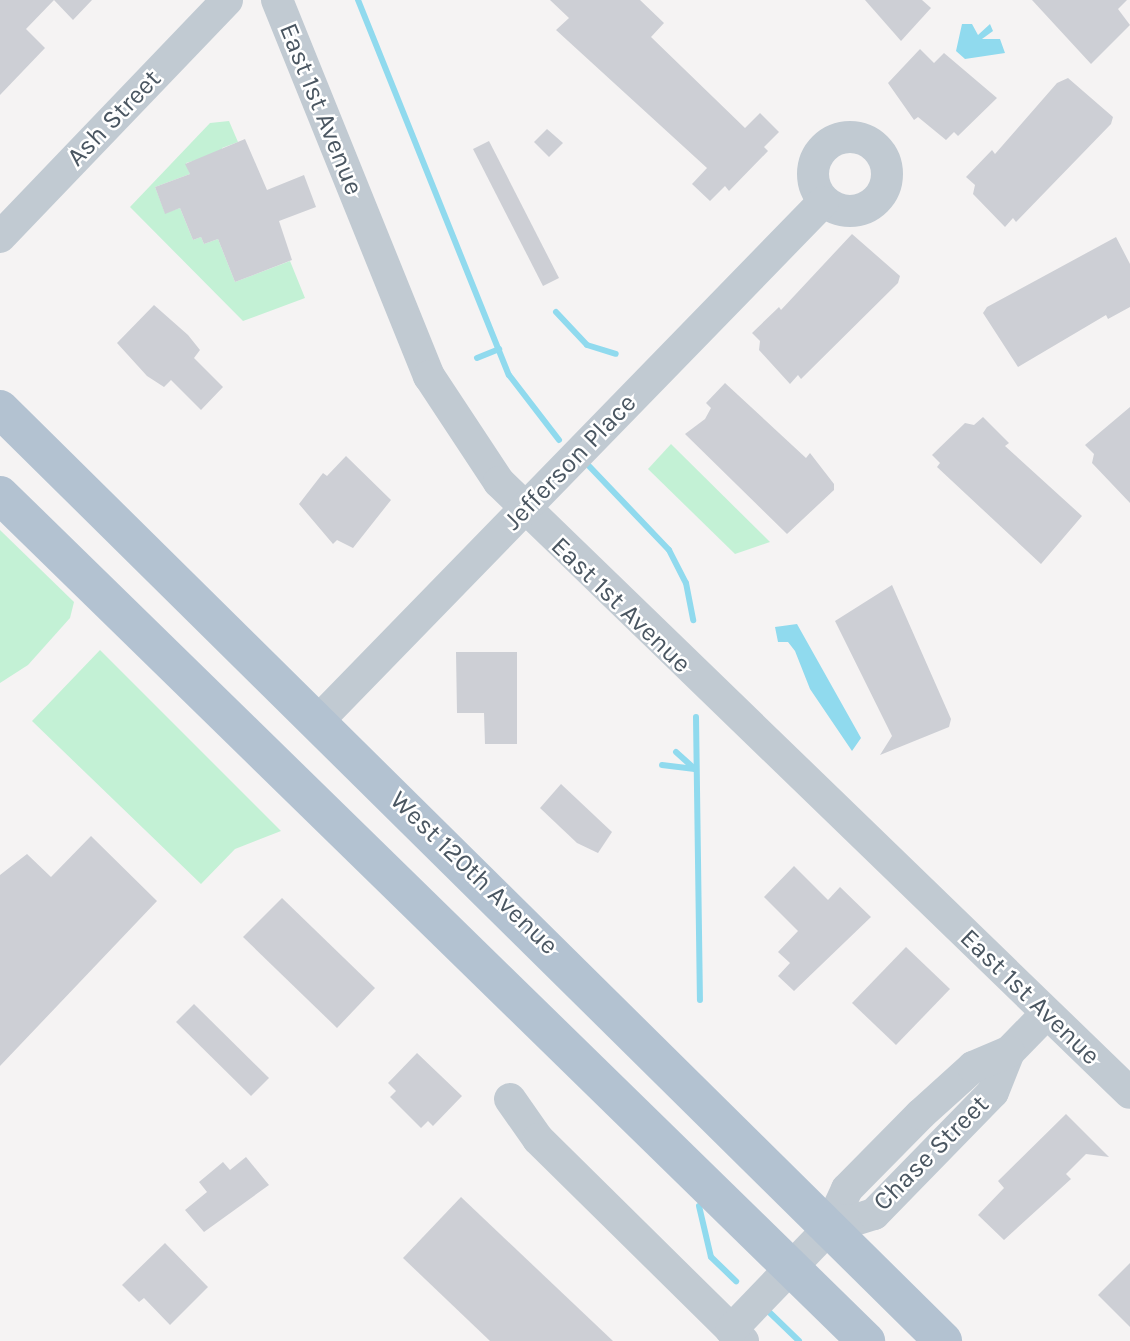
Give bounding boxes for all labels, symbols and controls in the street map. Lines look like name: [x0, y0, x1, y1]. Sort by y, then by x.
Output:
street label: East 1st Avenue: [272, 19, 370, 199]
street label: Ash Street: [60, 63, 168, 173]
street label: Jefferson Place: [497, 388, 643, 536]
street label: East 1st Avenue: [545, 530, 697, 680]
street label: West 120th Avenue: [383, 785, 565, 961]
street label: East 1st Avenue: [954, 922, 1106, 1072]
street label: Chase Street: [867, 1089, 995, 1217]

